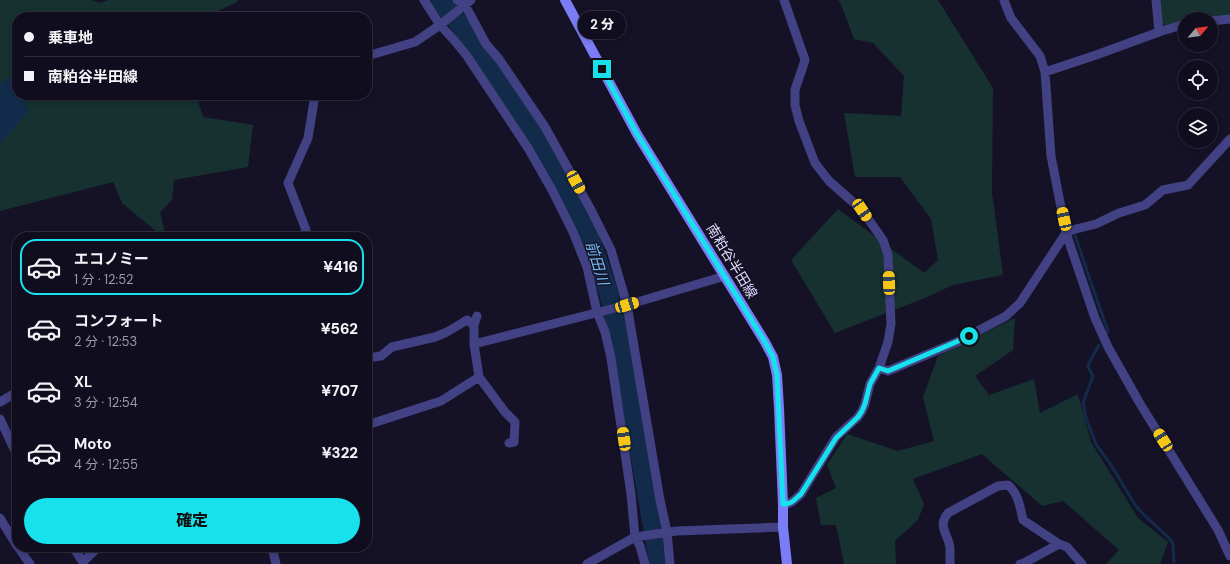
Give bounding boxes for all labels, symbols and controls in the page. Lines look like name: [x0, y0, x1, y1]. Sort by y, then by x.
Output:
callout: 2 分: [578, 11, 626, 39]
north arrow: [1178, 12, 1218, 52]
map controls: [1178, 12, 1218, 148]
text: 2 分: [590, 16, 614, 33]
text: 乗車地: [48, 28, 93, 48]
route end: [593, 60, 611, 78]
button: locate: [1178, 60, 1218, 100]
text: 南粕谷半田線: [48, 67, 138, 87]
button: layers: [1178, 108, 1218, 148]
car: [565, 169, 587, 195]
car: [850, 197, 874, 223]
car: [1056, 206, 1072, 232]
street label: 南粕谷半田線: [703, 220, 761, 302]
water label: 前田川: [581, 239, 614, 289]
icon: car: [26, 249, 62, 285]
text: エコノミー: [74, 249, 149, 269]
text: ¥416: [323, 257, 358, 277]
text: 1 分 · 12:52: [74, 271, 133, 288]
car: [883, 271, 895, 295]
car: [614, 296, 640, 314]
icon: car: [26, 311, 62, 347]
text: コンフォート: [74, 311, 164, 331]
text: ¥562: [321, 319, 358, 339]
route start: [960, 327, 978, 345]
text: 2 分 · 12:53: [74, 333, 137, 350]
text: XL: [74, 372, 92, 392]
icon: car: [26, 373, 62, 409]
text: ¥707: [321, 381, 358, 401]
text: 3 分 · 12:54: [74, 394, 138, 411]
car: [616, 426, 632, 452]
car: [1152, 427, 1174, 453]
text: Moto: [74, 434, 112, 454]
icon: car: [26, 435, 62, 471]
text: ¥322: [322, 443, 358, 463]
text: 4 分 · 12:55: [74, 456, 138, 473]
button: 確定: [24, 498, 360, 544]

